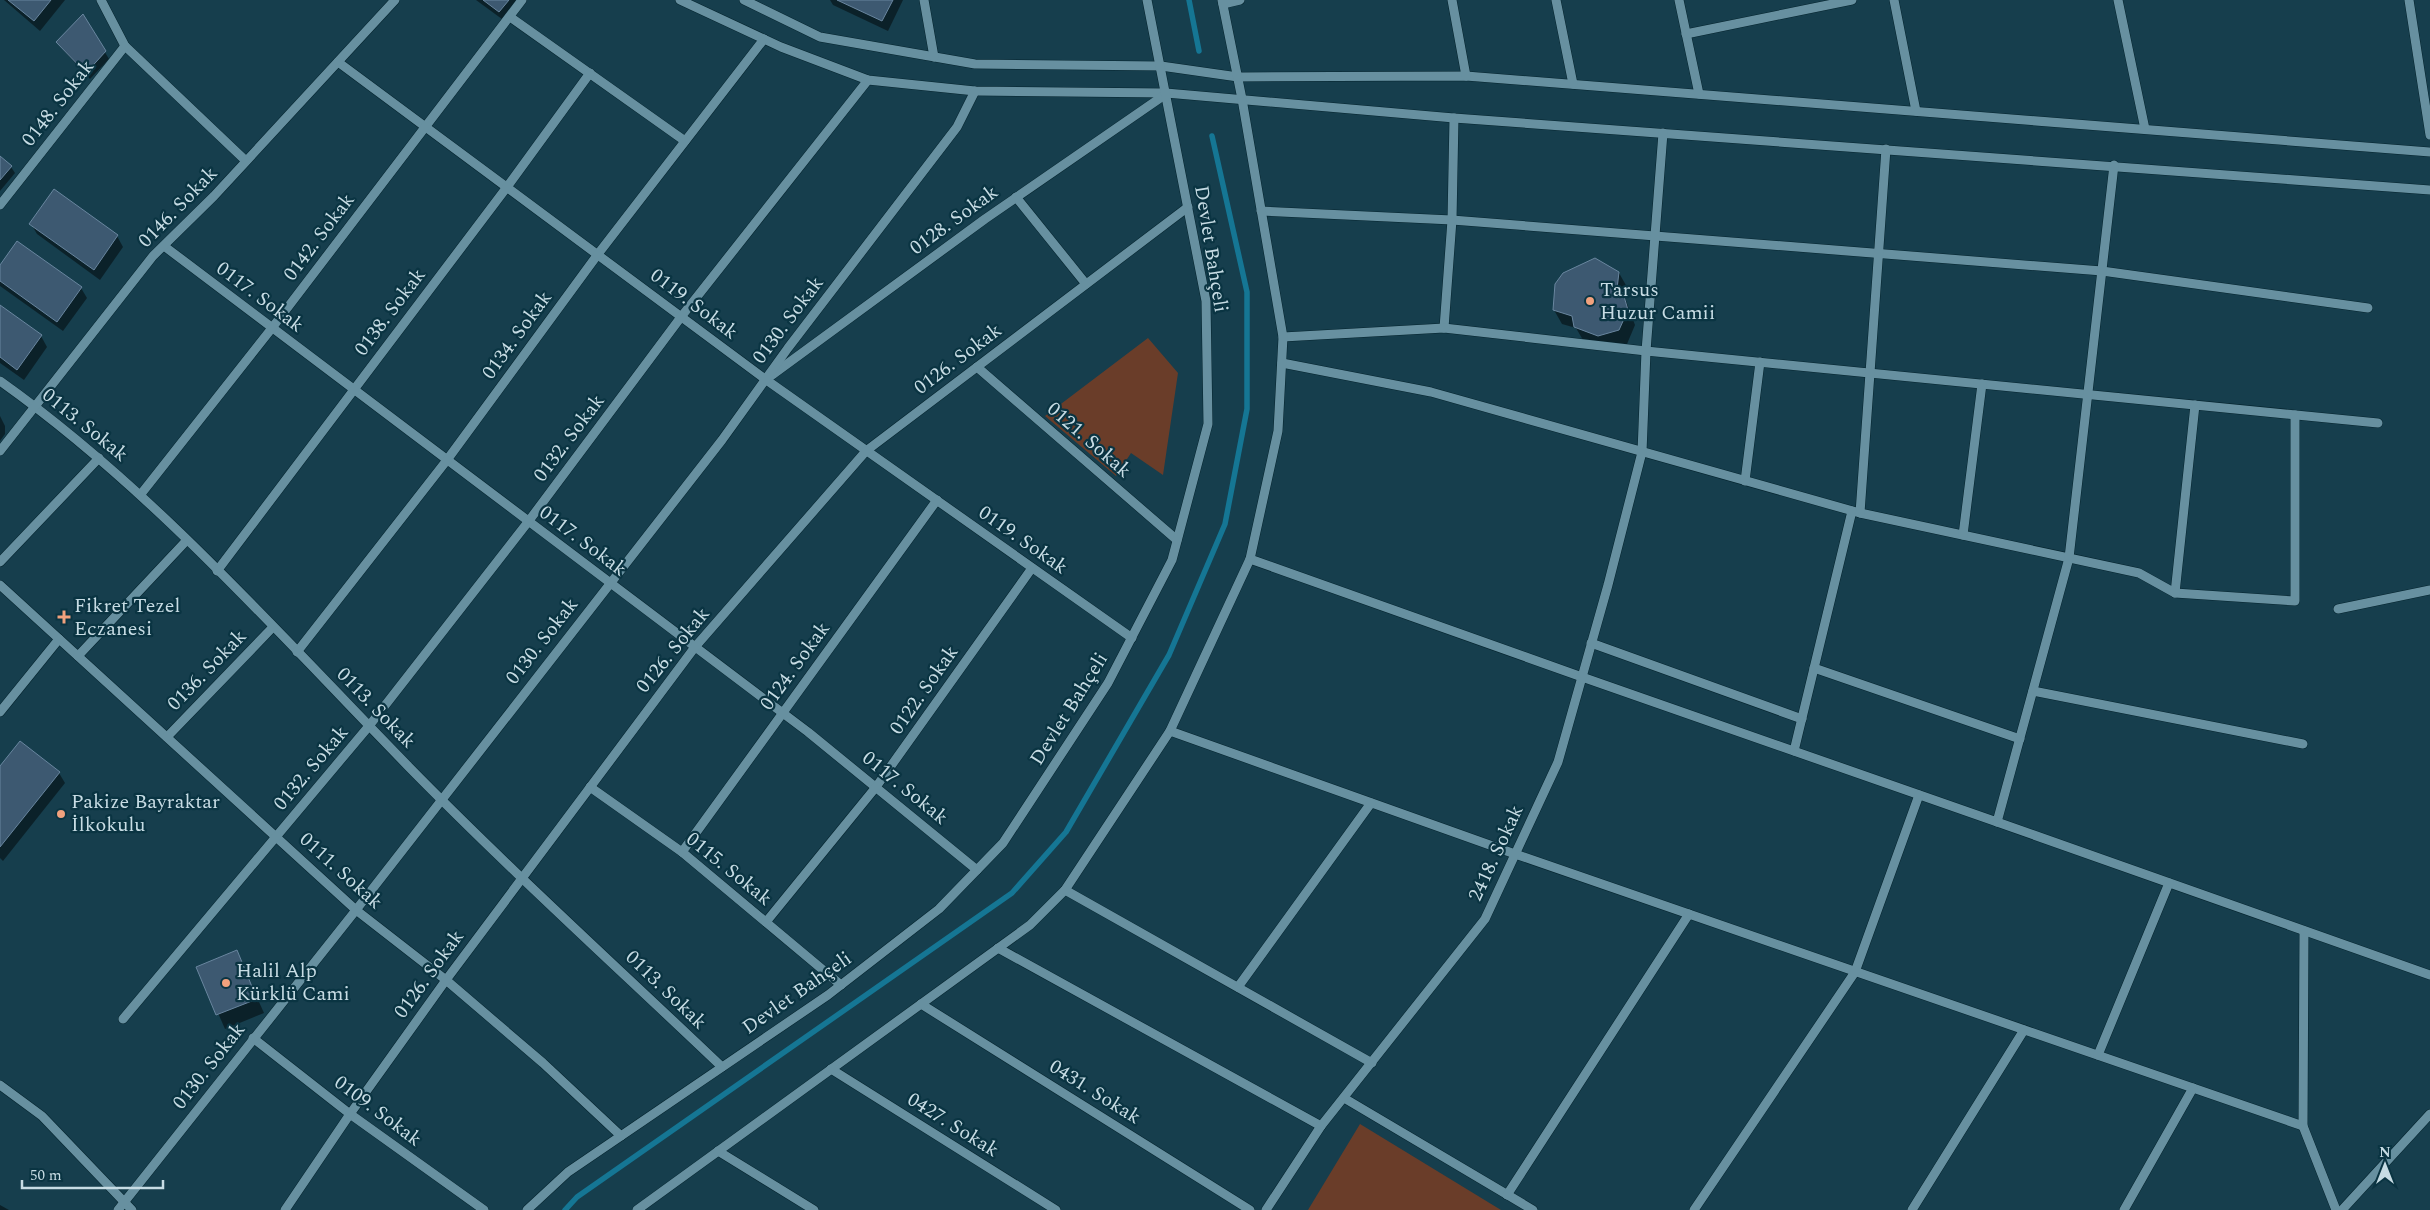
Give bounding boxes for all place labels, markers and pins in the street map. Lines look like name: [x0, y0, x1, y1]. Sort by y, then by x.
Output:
place label: Tarsus Huzur Camii: [1600, 275, 1715, 328]
marker: Tarsus Huzur Camii: [1584, 295, 1596, 307]
place label: Fikret Tezel Eczanesi: [74, 591, 180, 644]
marker: Fikret Tezel Eczanesi: [58, 611, 70, 623]
place label: Pakize Bayraktar İlkokulu: [71, 787, 220, 840]
marker: Pakize Bayraktar İlkokulu: [55, 808, 67, 820]
place label: Halil Alp Kürklü Cami: [236, 956, 350, 1009]
marker: Halil Alp Kürklü Cami: [220, 977, 232, 989]

